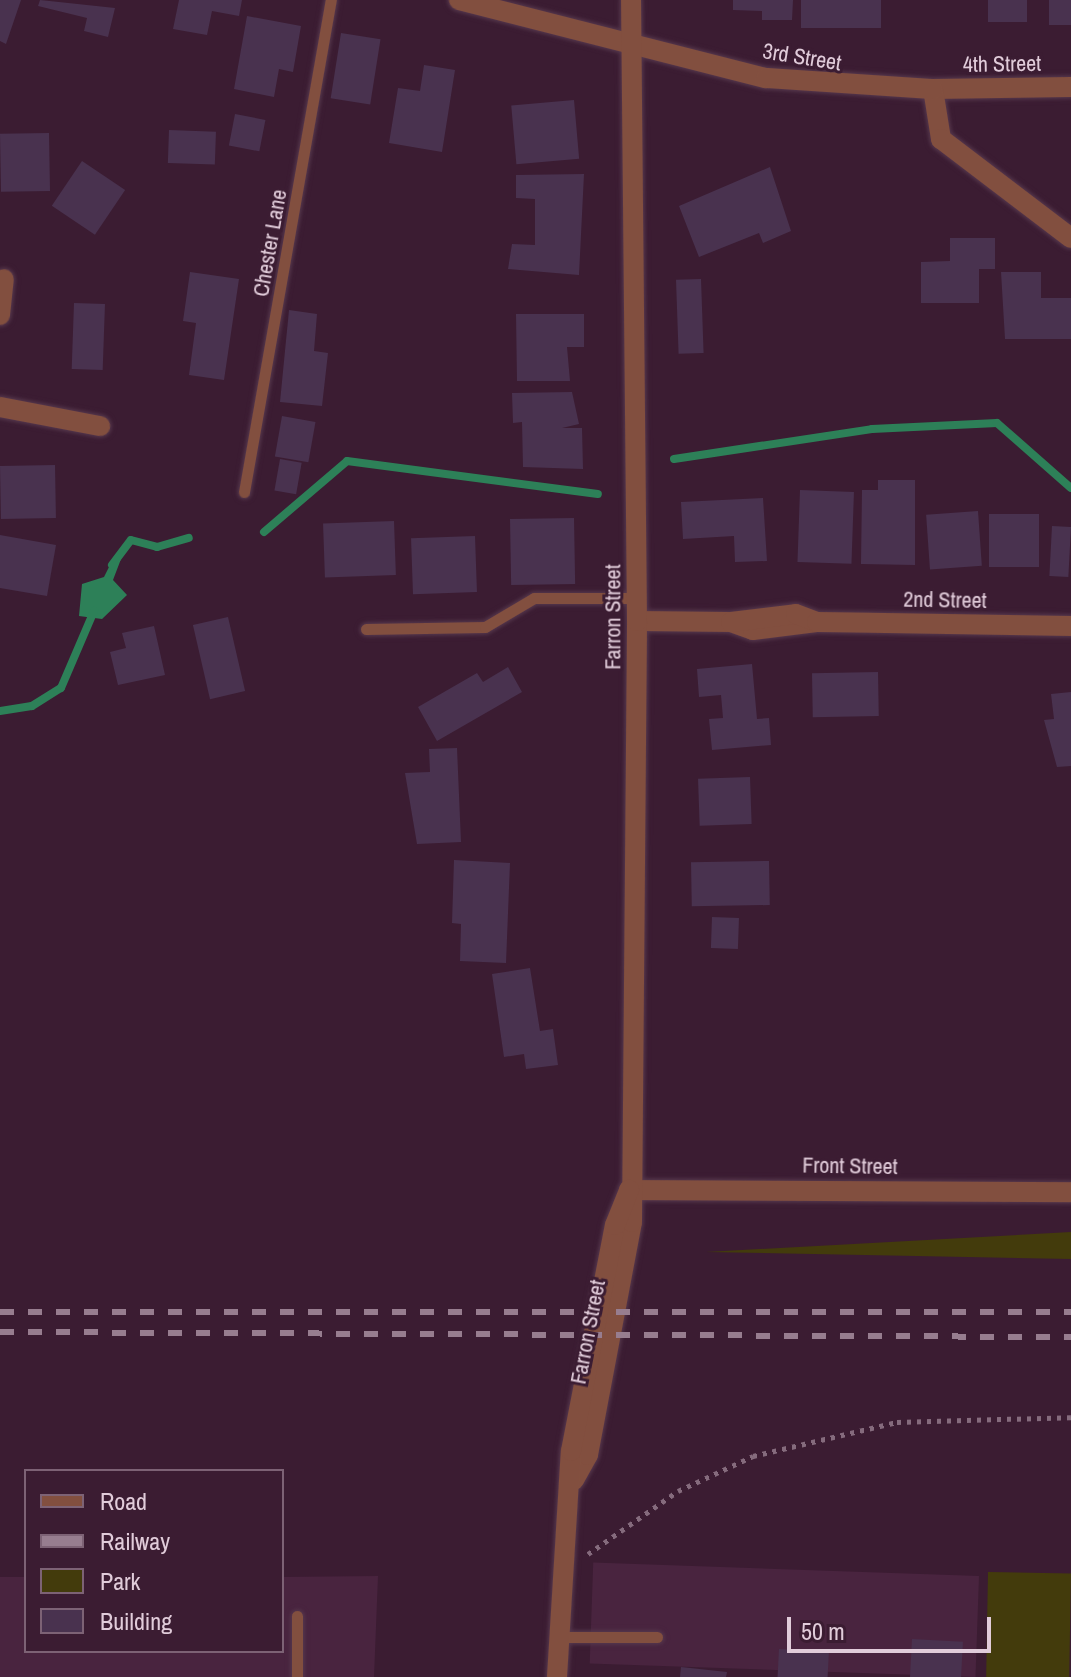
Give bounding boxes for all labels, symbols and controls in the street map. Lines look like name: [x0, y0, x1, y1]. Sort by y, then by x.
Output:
street label: 3rd Street: [761, 38, 843, 76]
street label: 4th Street: [963, 50, 1041, 78]
street label: Chester Lane: [248, 187, 292, 299]
street label: Farron Street: [600, 564, 626, 670]
street label: 2nd Street: [903, 586, 987, 614]
street label: Front Street: [802, 1152, 898, 1180]
street label: Farron Street: [565, 1278, 611, 1386]
legend: [24, 1469, 284, 1653]
text: Road: [100, 1485, 147, 1517]
text: Railway: [100, 1525, 170, 1557]
text: Park: [100, 1565, 140, 1597]
scale bar: [791, 1601, 995, 1651]
text: Building: [100, 1605, 172, 1637]
text: 50 m: [801, 1615, 845, 1647]

